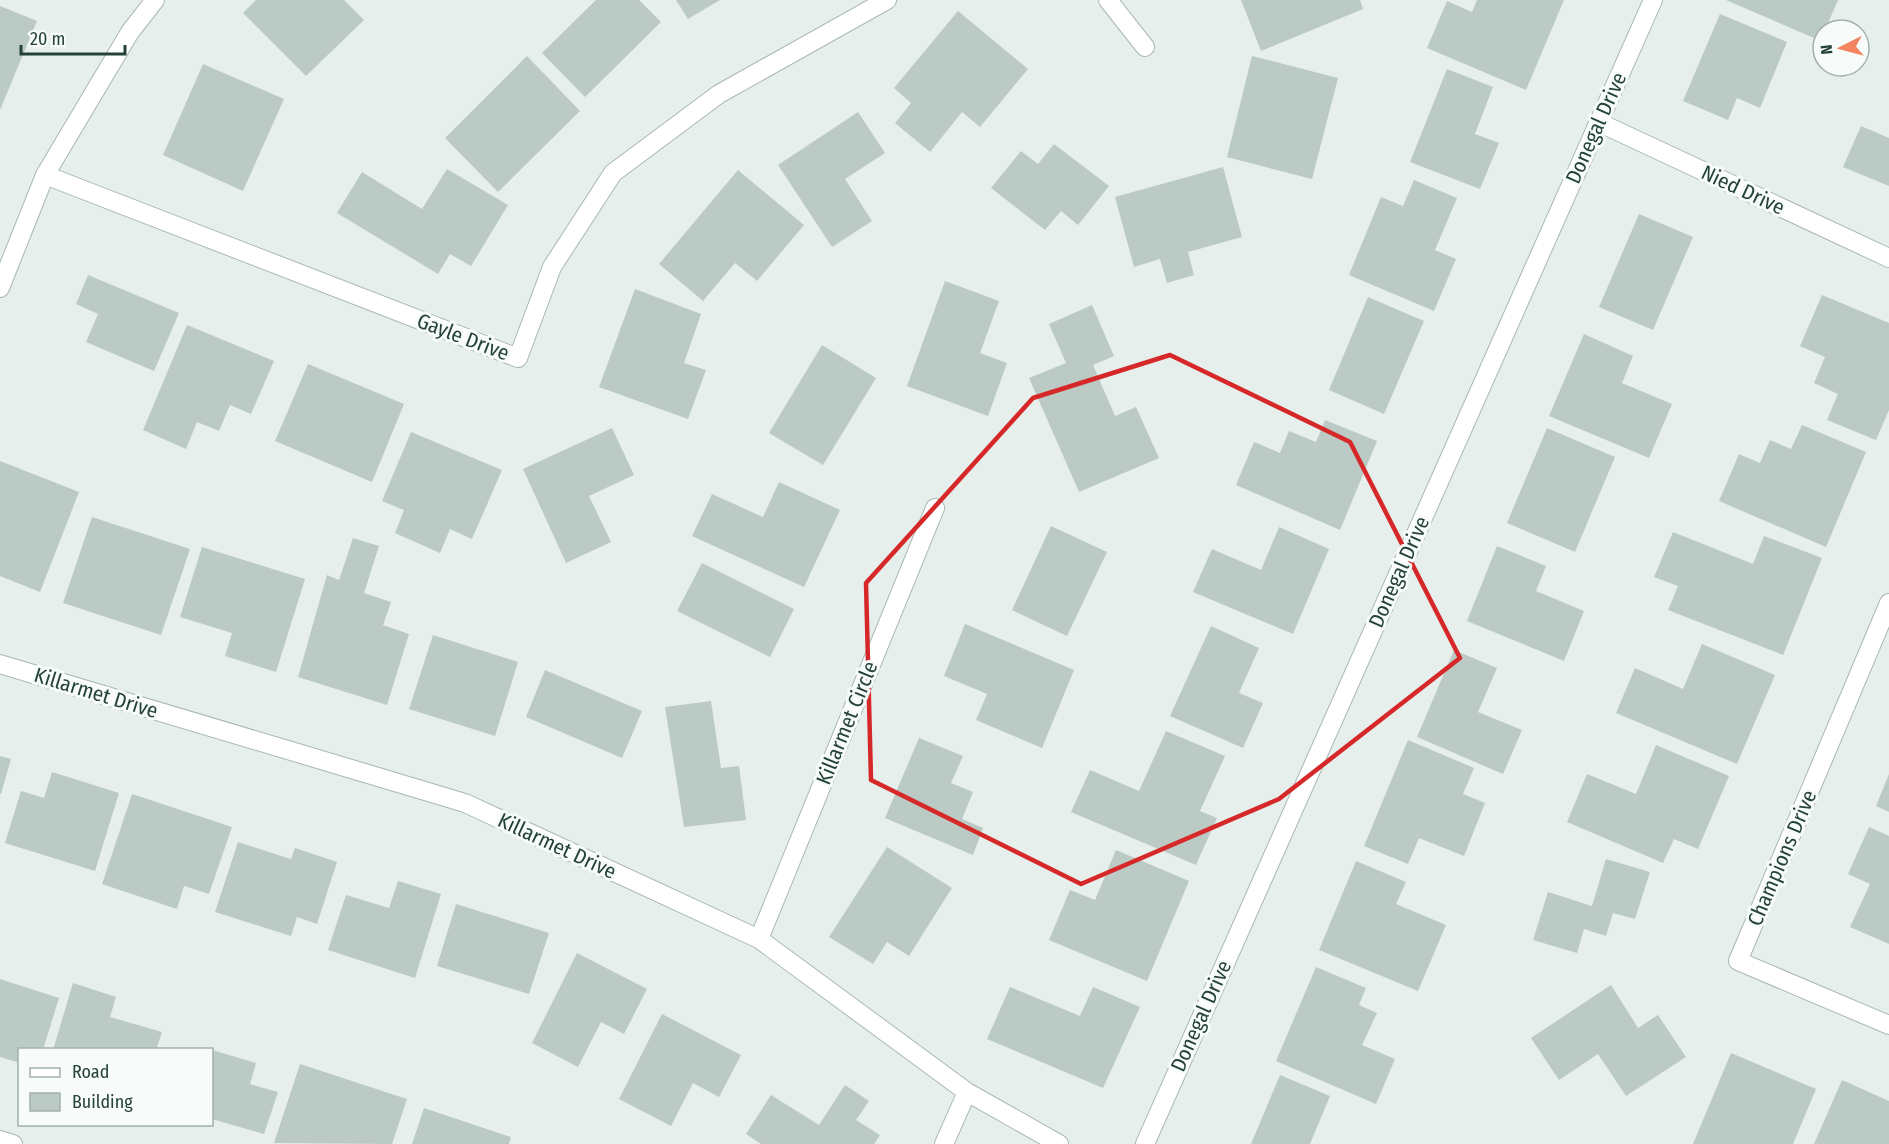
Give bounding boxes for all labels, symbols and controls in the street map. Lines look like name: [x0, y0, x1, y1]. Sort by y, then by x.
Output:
scale bar: [21, 18, 124, 56]
north arrow: [1811, 18, 1871, 78]
text: 20 m: [30, 28, 65, 50]
text: N: [1817, 44, 1837, 55]
street label: Donegal Drive: [1560, 68, 1632, 188]
street label: Nied Drive: [1697, 159, 1789, 221]
street label: Gayle Drive: [413, 308, 513, 366]
street label: Donegal Drive: [1363, 512, 1435, 632]
street label: Killarmet Circle: [810, 657, 884, 789]
street label: Killarmet Drive: [31, 662, 161, 724]
street label: Champions Drive: [1742, 786, 1822, 930]
street label: Killarmet Drive: [494, 807, 620, 885]
street label: Donegal Drive: [1165, 956, 1237, 1076]
legend: [18, 1048, 213, 1126]
text: Road: [72, 1061, 109, 1083]
text: Building: [72, 1091, 133, 1113]

